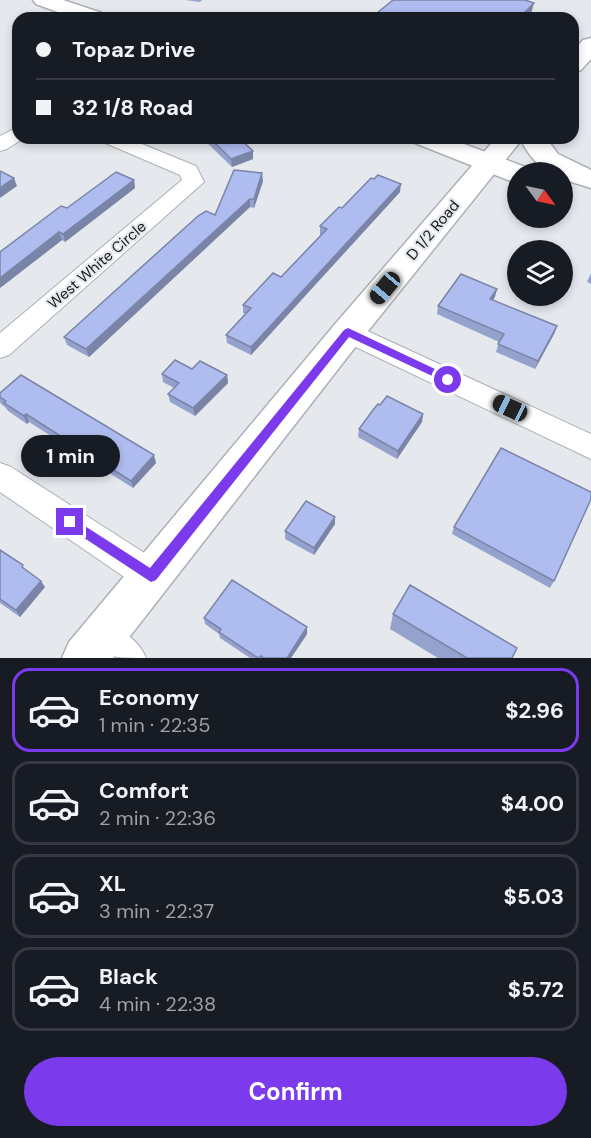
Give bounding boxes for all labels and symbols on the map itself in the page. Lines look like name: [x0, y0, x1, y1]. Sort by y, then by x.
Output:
north arrow: [507, 162, 573, 228]
street label: D 1/2 Road: [402, 196, 464, 264]
street label: West White Circle: [44, 217, 150, 313]
car: [367, 268, 403, 308]
route start: [434, 366, 461, 393]
car: [490, 392, 530, 424]
callout: 1 min: [20, 435, 119, 477]
route end: [56, 508, 83, 535]

